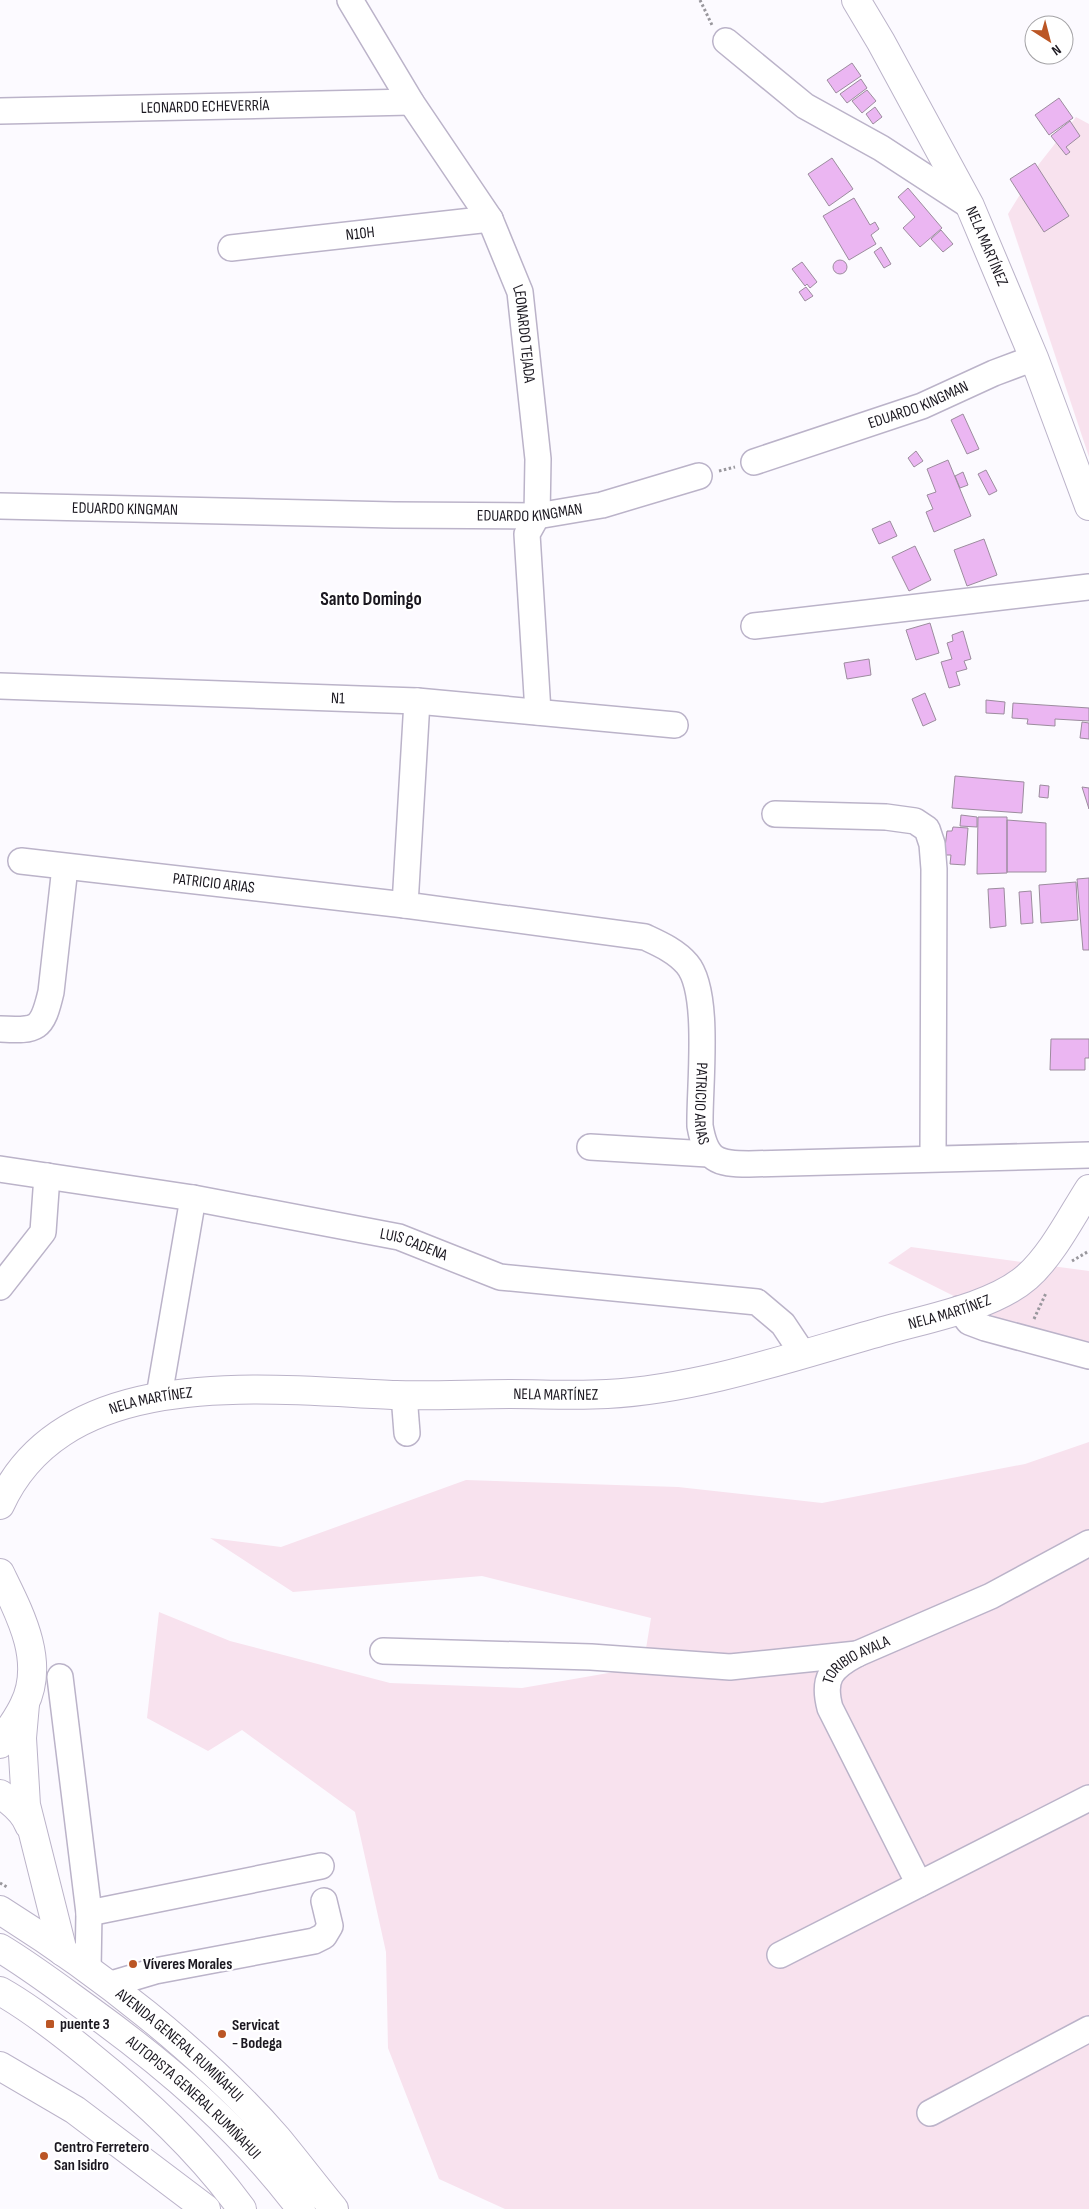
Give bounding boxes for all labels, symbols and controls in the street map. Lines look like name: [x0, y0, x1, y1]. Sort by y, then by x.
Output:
north arrow: [1024, 15, 1074, 65]
text: N: [1048, 41, 1064, 59]
street label: LEONARDO ECHEVERRÍA: [140, 96, 270, 117]
street label: NELA MARTÍNEZ: [962, 203, 1012, 289]
street label: N10H: [345, 222, 376, 245]
street label: LEONARDO TEJADA: [508, 282, 539, 384]
street label: EDUARDO KINGMAN: [866, 377, 971, 433]
street label: EDUARDO KINGMAN: [72, 498, 178, 520]
street label: EDUARDO KINGMAN: [477, 499, 584, 526]
district label: Santo Domingo: [320, 588, 422, 611]
street label: N1: [331, 688, 345, 708]
street label: PATRICIO ARIAS: [172, 869, 256, 897]
street label: PATRICIO ARIAS: [690, 1062, 714, 1147]
street label: LUIS CADENA: [379, 1224, 450, 1265]
street label: NELA MARTÍNEZ: [906, 1290, 994, 1333]
street label: NELA MARTÍNEZ: [106, 1383, 194, 1419]
street label: NELA MARTÍNEZ: [513, 1384, 599, 1404]
street label: TORIBIO AYALA: [819, 1631, 893, 1686]
place label: Víveres Morales: [143, 1955, 232, 1974]
marker: Víveres Morales: [127, 1958, 139, 1970]
street label: AVENIDA GENERAL RUMIÑAHUI: [111, 1984, 247, 2106]
place label: puente 3: [60, 2015, 110, 2034]
place label: Servicat - Bodega: [232, 2016, 282, 2053]
marker: puente 3: [44, 2018, 56, 2030]
marker: Servicat - Bodega: [216, 2028, 228, 2040]
street label: AUTOPISTA GENERAL RUMIÑAHUI: [122, 2031, 265, 2163]
place label: Centro Ferretero San Isidro: [54, 2138, 149, 2175]
marker: Centro Ferretero San Isidro: [38, 2150, 50, 2162]

